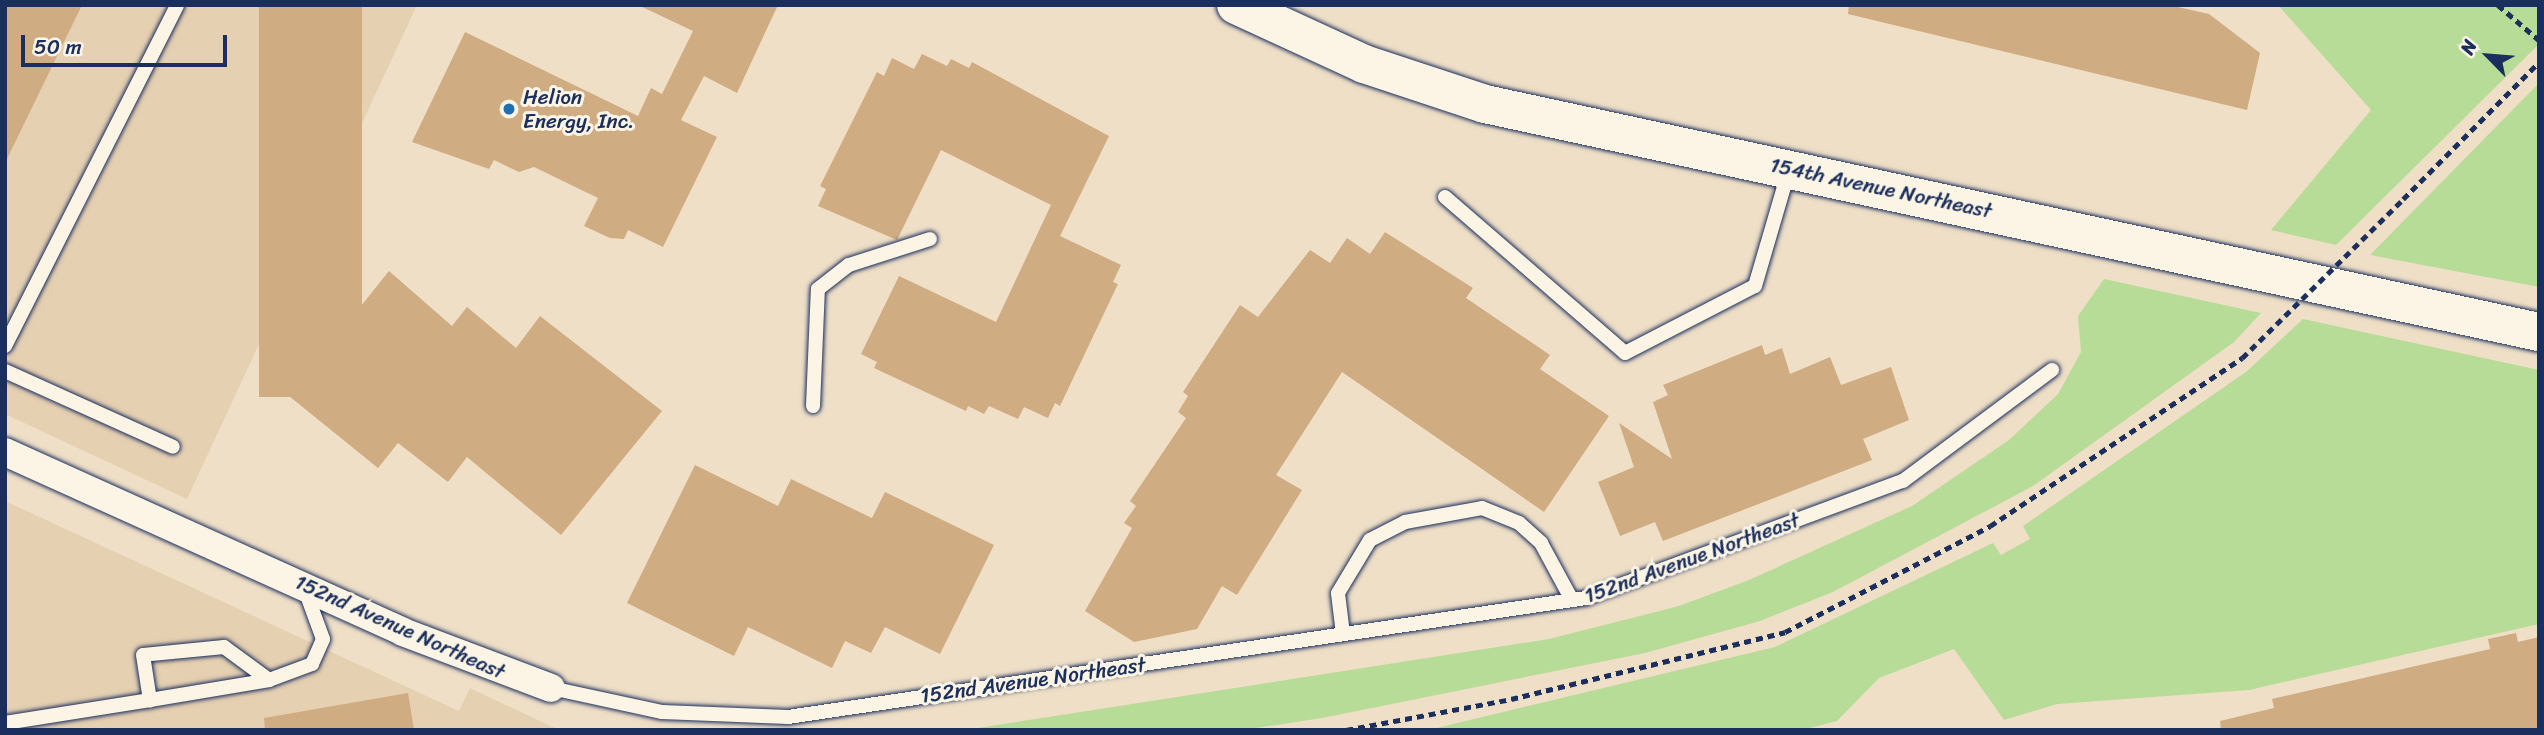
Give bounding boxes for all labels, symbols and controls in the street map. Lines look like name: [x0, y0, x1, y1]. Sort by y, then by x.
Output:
scale bar: [24, 21, 231, 65]
north arrow: [2453, 21, 2523, 91]
text: 50 m: [34, 28, 82, 66]
text: N: [2451, 34, 2486, 60]
place label: Helion Energy, Inc.: [523, 84, 634, 134]
marker: Helion Energy, Inc.: [501, 101, 517, 117]
street label: 154th Avenue Northeast: [1767, 152, 1995, 224]
street label: 152nd Avenue Northeast: [1580, 507, 1804, 609]
street label: 152nd Avenue Northeast: [291, 569, 509, 685]
street label: 152nd Avenue Northeast: [918, 652, 1148, 708]

